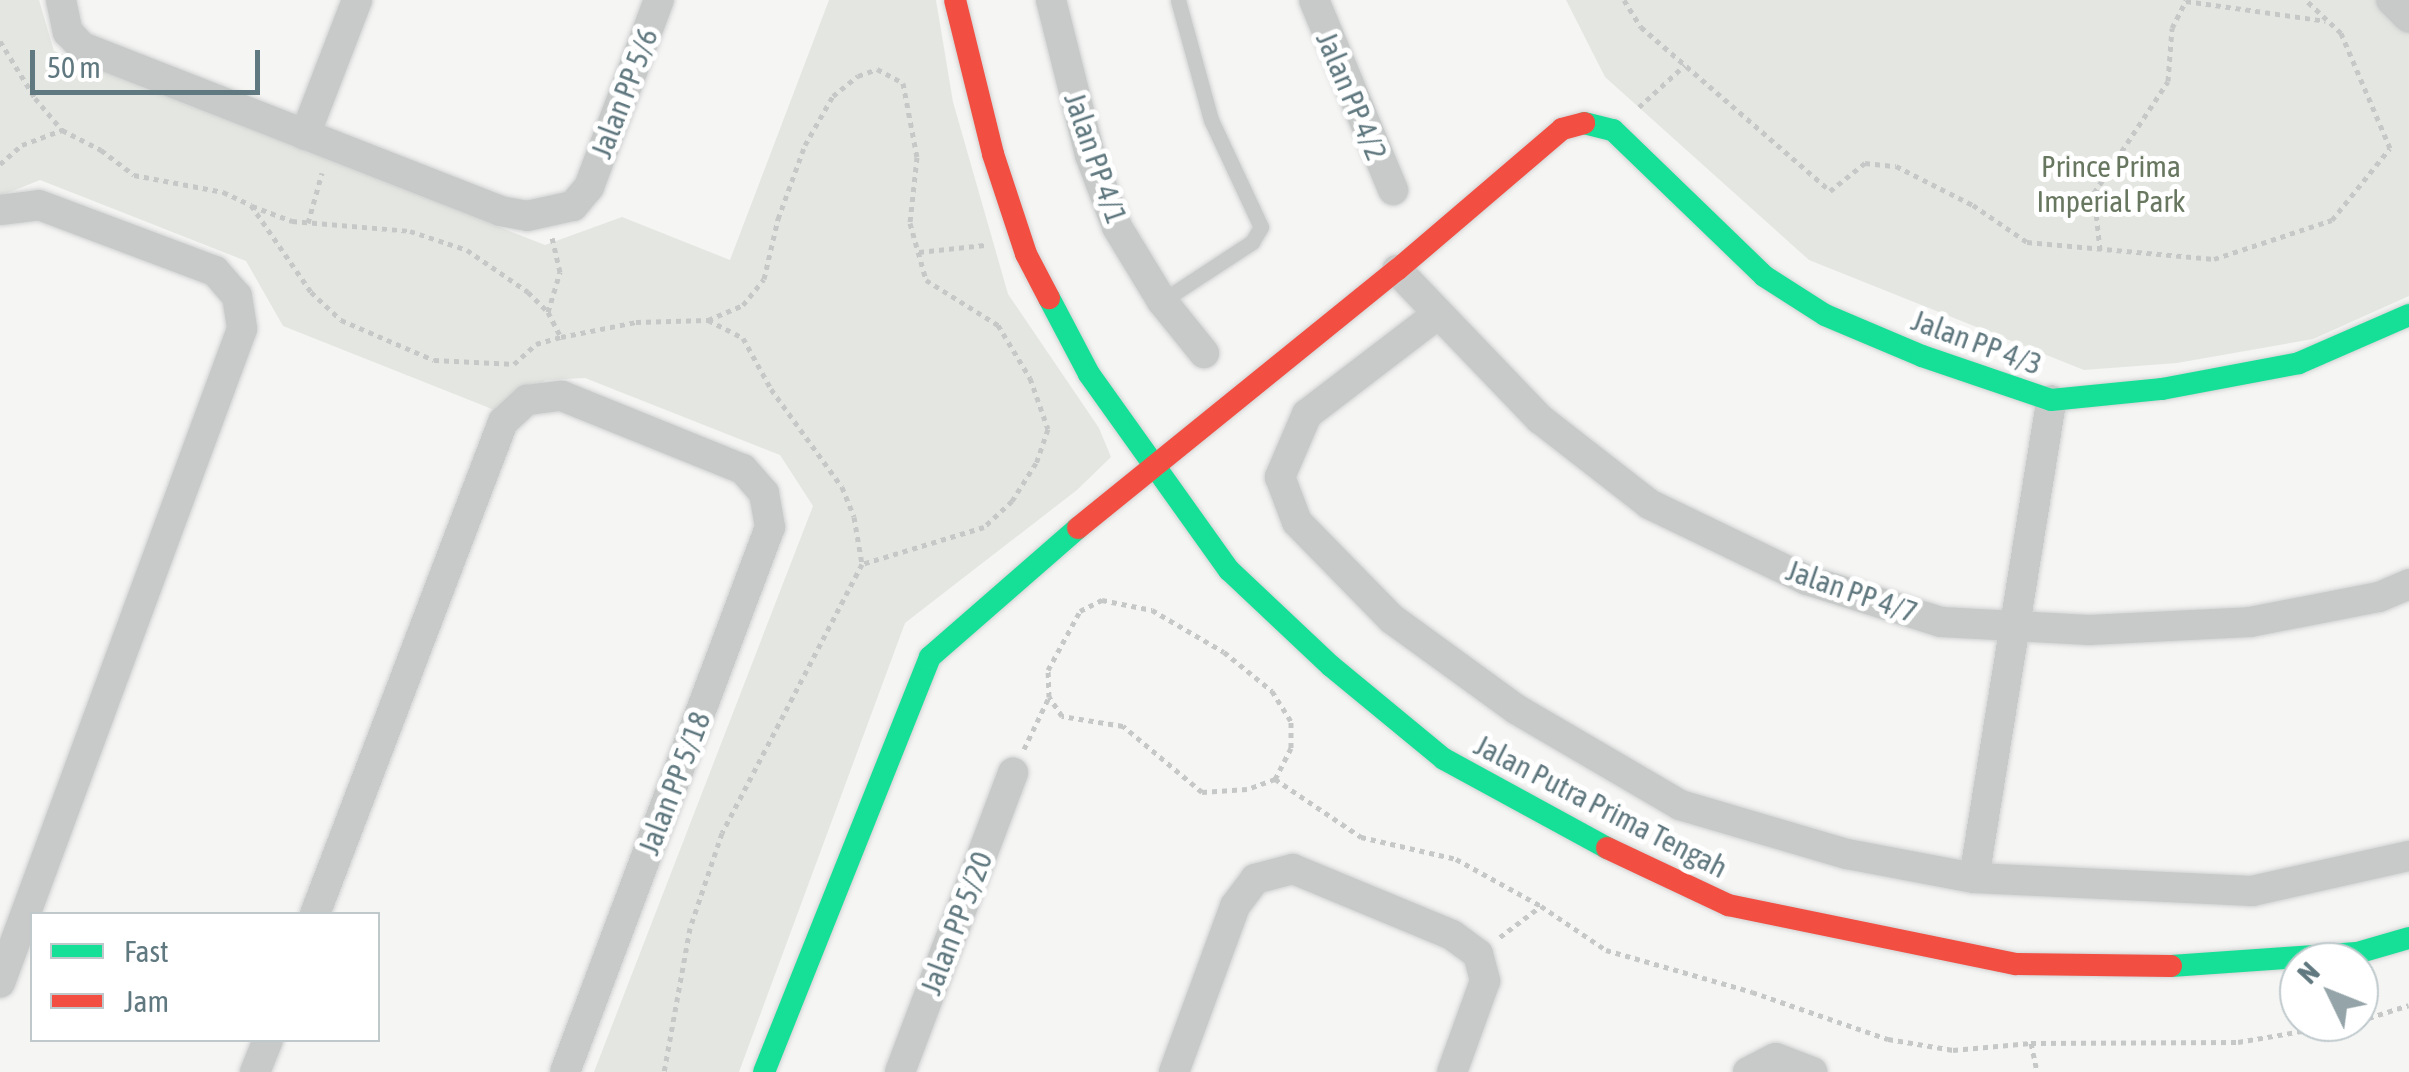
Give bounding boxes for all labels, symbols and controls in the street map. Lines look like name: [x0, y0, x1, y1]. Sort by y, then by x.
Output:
street label: Jalan PP 5/6: [583, 23, 665, 163]
street label: Jalan PP 4/2: [1309, 26, 1395, 166]
scale bar: [35, 30, 265, 92]
text: 50 m: [47, 50, 101, 84]
street label: Jalan PP 4/1: [1057, 88, 1135, 228]
park label: Prince Prima Imperial Park: [2037, 148, 2185, 218]
street label: Jalan PP 4/3: [1907, 302, 2047, 382]
street label: Jalan PP 4/7: [1782, 552, 1922, 630]
street label: Jalan PP 5/18: [630, 707, 718, 859]
street label: Jalan Putra Prima Tengah: [1469, 727, 1733, 885]
street label: Jalan PP 5/20: [912, 847, 1000, 999]
legend: [30, 912, 380, 1042]
text: Fast: [124, 934, 169, 968]
north arrow: [2279, 942, 2379, 1042]
text: N: [2291, 956, 2326, 990]
text: Jam: [124, 984, 169, 1018]

